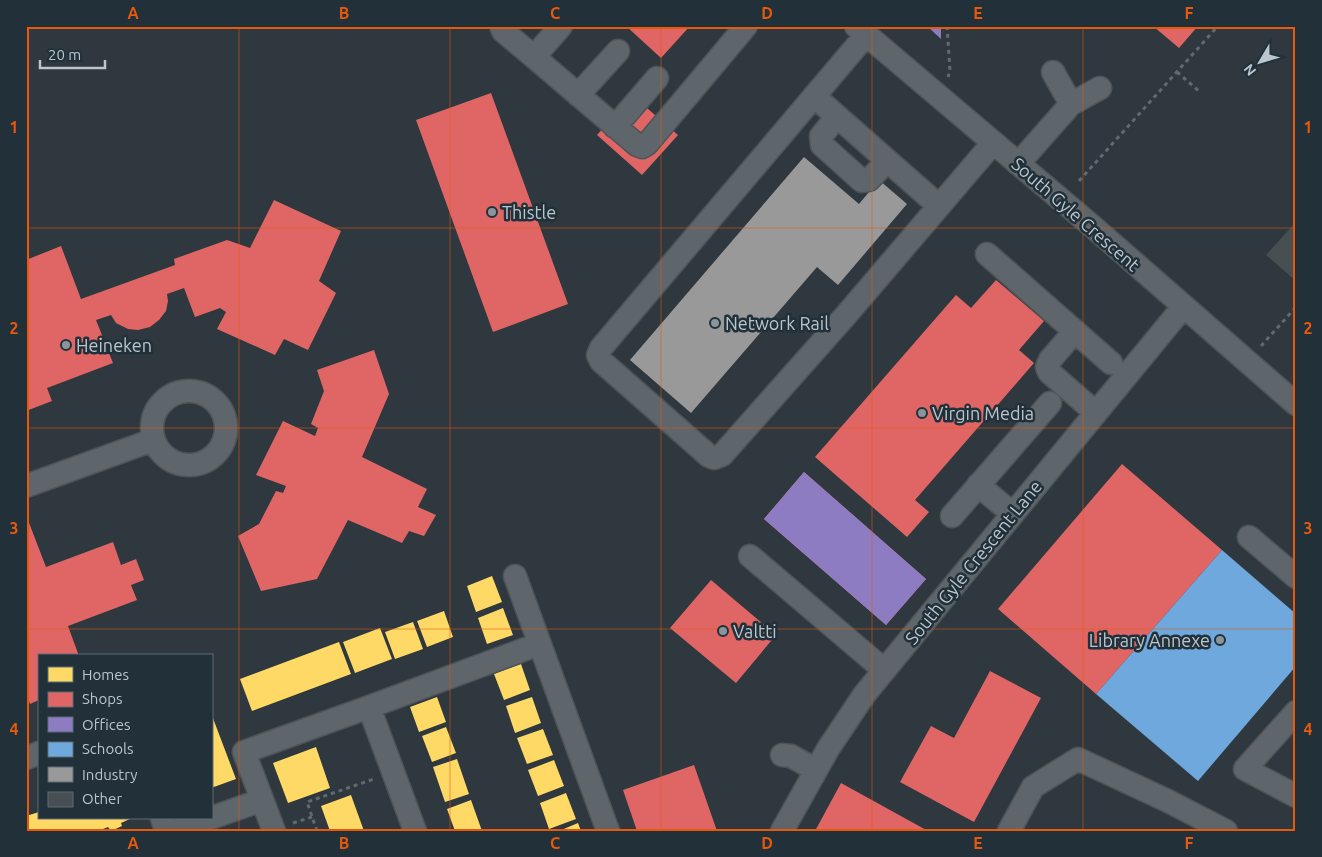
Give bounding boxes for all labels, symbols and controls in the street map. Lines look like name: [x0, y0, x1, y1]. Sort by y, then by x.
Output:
text: A: [127, 4, 139, 22]
text: B: [339, 4, 349, 22]
text: C: [550, 4, 560, 22]
text: D: [761, 4, 773, 22]
text: E: [973, 4, 983, 22]
text: F: [1185, 4, 1194, 22]
scale bar: [40, 38, 105, 70]
north arrow: [1234, 38, 1284, 88]
text: 20 m: [48, 46, 81, 63]
text: N: [1240, 61, 1259, 79]
text: 1: [9, 118, 19, 136]
text: 1: [1303, 118, 1313, 136]
street label: South Gyle Crescent: [1008, 153, 1144, 275]
place label: Thistle: [502, 202, 556, 222]
marker: Thistle: [486, 206, 498, 218]
place label: Network Rail: [725, 313, 829, 333]
marker: Network Rail: [709, 317, 721, 329]
text: 2: [9, 319, 19, 337]
text: 2: [1303, 319, 1313, 337]
place label: Heineken: [76, 335, 152, 355]
marker: Heineken: [60, 339, 72, 351]
place label: Virgin Media: [932, 403, 1034, 423]
marker: Virgin Media: [916, 407, 928, 419]
street label: South Gyle Crescent Lane: [901, 476, 1045, 648]
text: 3: [9, 519, 19, 537]
text: 3: [1303, 519, 1313, 537]
place label: Valtti: [733, 621, 777, 641]
marker: Valtti: [717, 625, 729, 637]
place label: Library Annexe: [1089, 630, 1210, 650]
marker: Library Annexe: [1214, 634, 1226, 646]
legend: [38, 654, 212, 820]
text: Homes: [82, 666, 129, 683]
text: Shops: [82, 690, 123, 707]
text: Offices: [82, 716, 130, 733]
text: 4: [9, 720, 19, 738]
text: 4: [1303, 720, 1313, 738]
text: Schools: [82, 740, 133, 757]
text: Industry: [82, 766, 137, 783]
text: Other: [82, 790, 122, 807]
text: A: [127, 834, 139, 852]
text: B: [339, 834, 349, 852]
text: C: [550, 834, 560, 852]
text: D: [761, 834, 773, 852]
text: E: [973, 834, 983, 852]
text: F: [1185, 834, 1194, 852]

